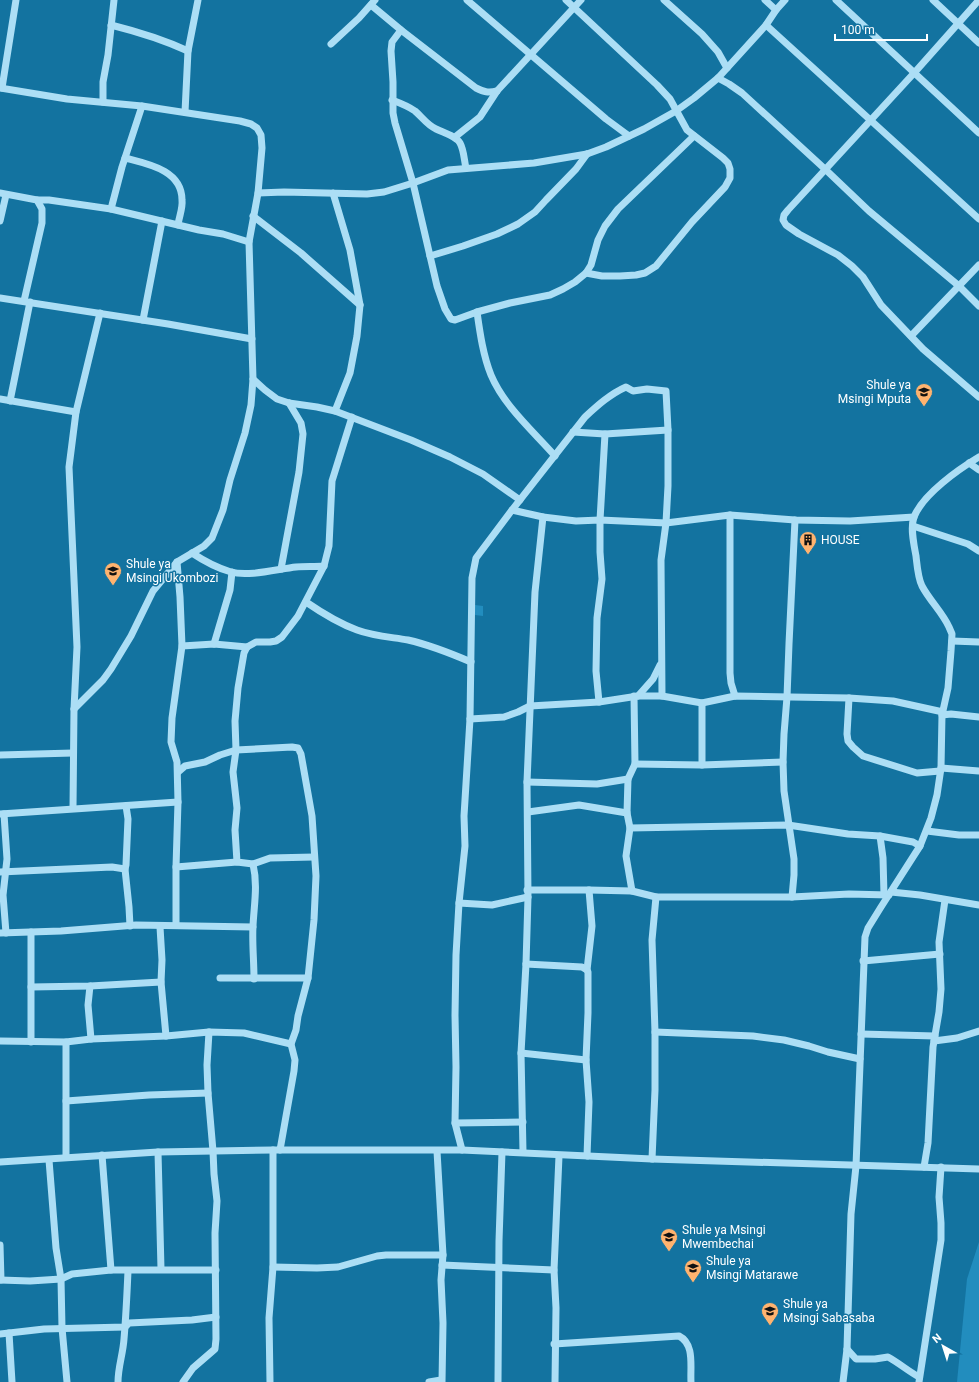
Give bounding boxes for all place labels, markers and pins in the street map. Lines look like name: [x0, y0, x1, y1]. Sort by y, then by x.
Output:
place label: Shule ya Msingi Mputa: [838, 378, 911, 406]
school or university icon: Shule ya Msingi Mputa: [914, 382, 934, 407]
building icon: HOUSE: [798, 530, 818, 555]
place label: HOUSE: [821, 533, 860, 547]
place label: Shule ya Msingi Ukombozi: [126, 557, 219, 585]
school or university icon: Shule ya Msingi Ukombozi: [103, 561, 123, 586]
place label: Shule ya Msingi Mwembechai: [682, 1223, 766, 1251]
school or university icon: Shule ya Msingi Mwembechai: [659, 1227, 679, 1252]
place label: Shule ya Msingi Matarawe: [706, 1254, 798, 1282]
school or university icon: Shule ya Msingi Matarawe: [683, 1258, 703, 1283]
place label: Shule ya Msingi Sabasaba: [783, 1297, 875, 1325]
school or university icon: Shule ya Msingi Sabasaba: [760, 1301, 780, 1326]

